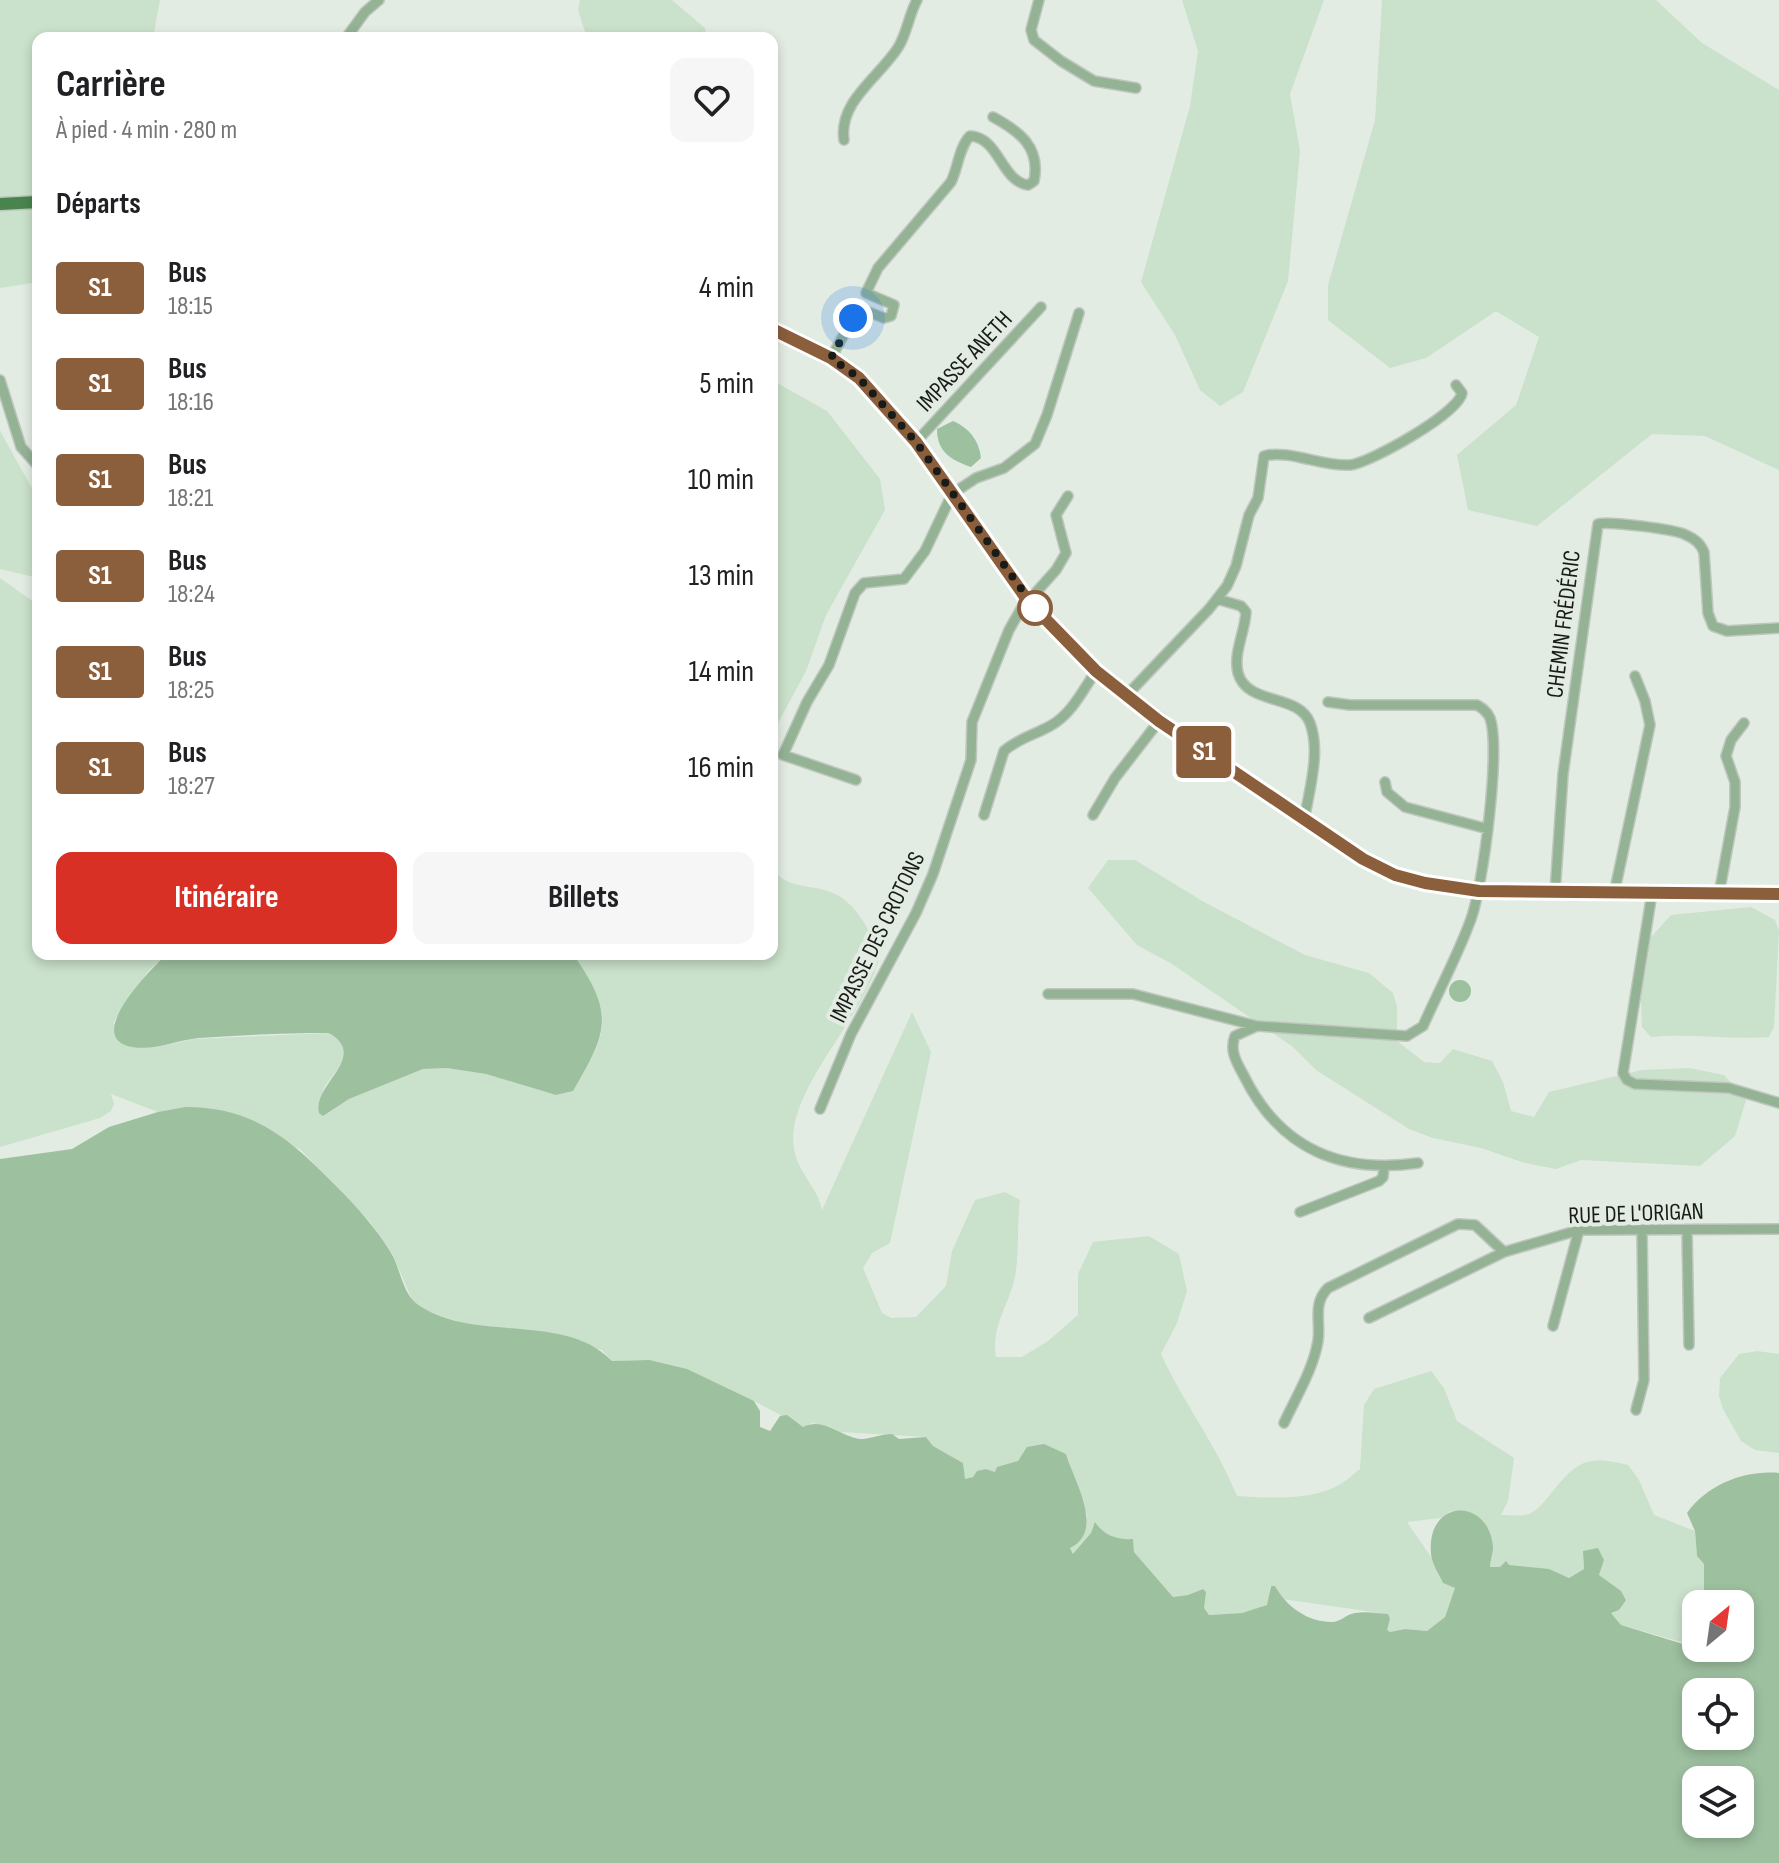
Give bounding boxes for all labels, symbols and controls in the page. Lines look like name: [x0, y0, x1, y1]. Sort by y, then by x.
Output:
button: heart: [670, 58, 754, 142]
text: Carrière: [56, 62, 166, 107]
text: À pied · 4 min · 280 m: [56, 115, 237, 146]
text: Départs: [56, 186, 141, 222]
text: Bus: [168, 255, 207, 291]
text: 4 min: [699, 270, 754, 306]
text: S1: [88, 271, 112, 304]
text: 18:15: [168, 291, 213, 322]
your location: [833, 298, 873, 338]
street label: IMPASSE ANETH: [910, 305, 1018, 418]
text: Bus: [168, 351, 207, 387]
text: 5 min: [700, 366, 754, 402]
text: S1: [88, 367, 112, 400]
text: 18:16: [168, 387, 214, 418]
text: Bus: [168, 447, 207, 483]
text: 10 min: [688, 462, 754, 498]
text: S1: [88, 463, 112, 496]
text: 18:21: [168, 483, 213, 514]
text: Bus: [168, 543, 207, 579]
street label: CHEMIN FRÉDÉRIC: [1540, 549, 1587, 700]
text: 13 min: [688, 558, 754, 594]
text: S1: [88, 559, 112, 592]
text: 18:24: [168, 579, 215, 610]
unlabelled marker: [1018, 591, 1052, 625]
text: Bus: [168, 639, 207, 675]
text: 14 min: [689, 654, 754, 690]
text: S1: [88, 655, 112, 688]
text: 18:25: [168, 675, 215, 706]
line badge: S1: [1168, 726, 1240, 778]
text: Bus: [168, 735, 207, 771]
text: S1: [1192, 735, 1216, 768]
text: 16 min: [688, 750, 754, 786]
text: S1: [88, 751, 112, 784]
text: 18:27: [168, 771, 215, 802]
street label: IMPASSE DES CROTONS: [824, 847, 931, 1027]
button: Itinéraire: [56, 852, 397, 944]
button: Billets: [413, 852, 754, 944]
street label: RUE DE L'ORIGAN: [1568, 1197, 1704, 1230]
north arrow: [1682, 1590, 1754, 1662]
map controls: [1682, 1590, 1754, 1838]
button: locate: [1682, 1678, 1754, 1750]
button: layers: [1682, 1766, 1754, 1838]

